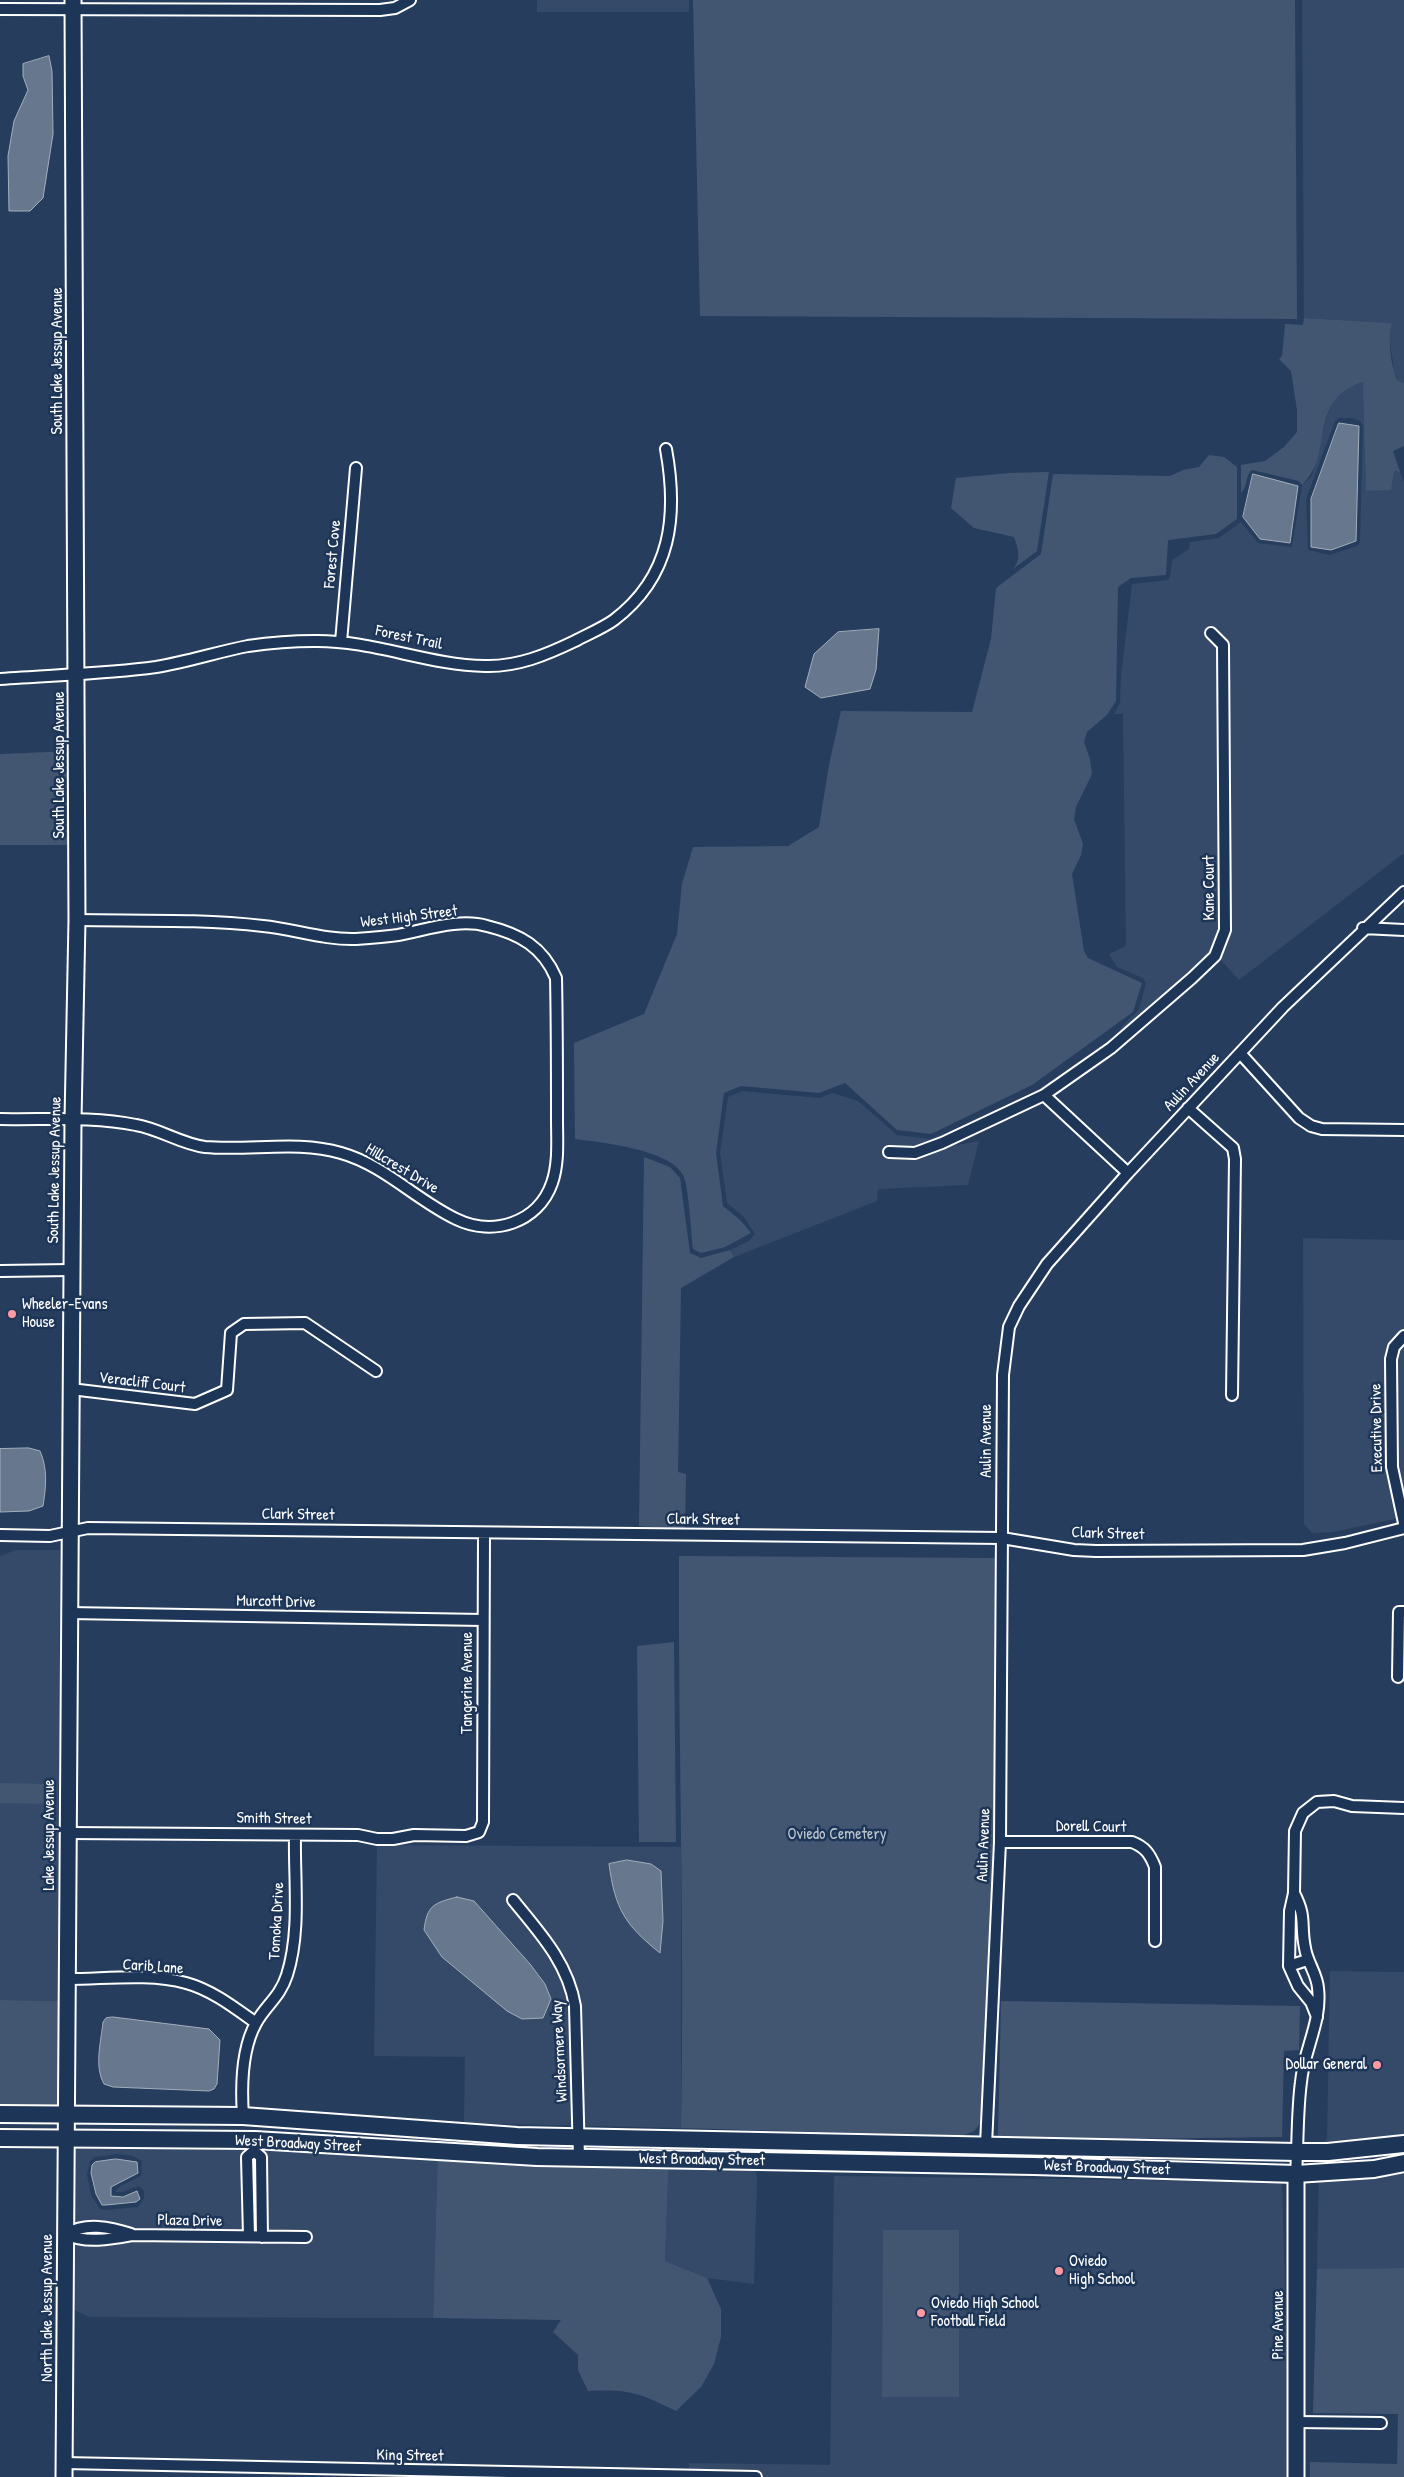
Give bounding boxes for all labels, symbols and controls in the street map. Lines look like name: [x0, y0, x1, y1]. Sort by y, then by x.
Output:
street label: South Lake Jessup Avenue: [48, 287, 68, 435]
street label: Forest Cove: [320, 519, 346, 589]
street label: Forest Trail: [374, 622, 444, 654]
street label: South Lake Jessup Avenue: [50, 691, 70, 839]
street label: Kane Court: [1200, 855, 1220, 921]
street label: West High Street: [359, 902, 459, 932]
street label: Aulin Avenue: [1160, 1049, 1224, 1115]
street label: South Lake Jessup Avenue: [44, 1096, 66, 1244]
street label: Hillcrest Drive: [362, 1140, 442, 1198]
place label: Wheeler-Evans House: [22, 1295, 108, 1333]
marker: Wheeler-Evans House: [6, 1308, 18, 1320]
street label: Veracliff Court: [98, 1368, 186, 1398]
street label: Executive Drive: [1367, 1383, 1387, 1473]
street label: Aulin Avenue: [977, 1404, 997, 1478]
street label: Clark Street: [261, 1505, 335, 1525]
street label: Clark Street: [666, 1510, 740, 1530]
street label: Clark Street: [1071, 1523, 1145, 1545]
street label: Murcott Drive: [236, 1592, 316, 1612]
street label: Tangerine Avenue: [458, 1632, 478, 1734]
street label: Lake Jessup Avenue: [40, 1779, 60, 1891]
street label: Aulin Avenue: [973, 1808, 995, 1882]
street label: Smith Street: [236, 1809, 312, 1829]
street label: Dorell Court: [1056, 1817, 1126, 1837]
park label: Oviedo Cemetery: [788, 1825, 886, 1845]
street label: Tomoka Drive: [265, 1882, 289, 1960]
street label: Carib Lane: [122, 1955, 184, 1979]
street label: Windsormere Way: [548, 2000, 572, 2102]
place label: Dollar General: [1286, 2055, 1367, 2075]
marker: Dollar General: [1371, 2059, 1383, 2071]
street label: West Broadway Street: [234, 2131, 362, 2157]
street label: West Broadway Street: [639, 2149, 765, 2171]
street label: West Broadway Street: [1044, 2156, 1170, 2180]
street label: Plaza Drive: [157, 2211, 223, 2231]
street label: North Lake Jessup Avenue: [38, 2234, 58, 2382]
place label: Oviedo High School: [1069, 2252, 1135, 2290]
marker: Oviedo High School: [1053, 2265, 1065, 2277]
street label: Pine Avenue: [1269, 2290, 1289, 2360]
place label: Oviedo High School Football Field: [931, 2294, 1039, 2332]
marker: Oviedo High School Football Field: [915, 2307, 927, 2319]
street label: King Street: [376, 2446, 444, 2466]

